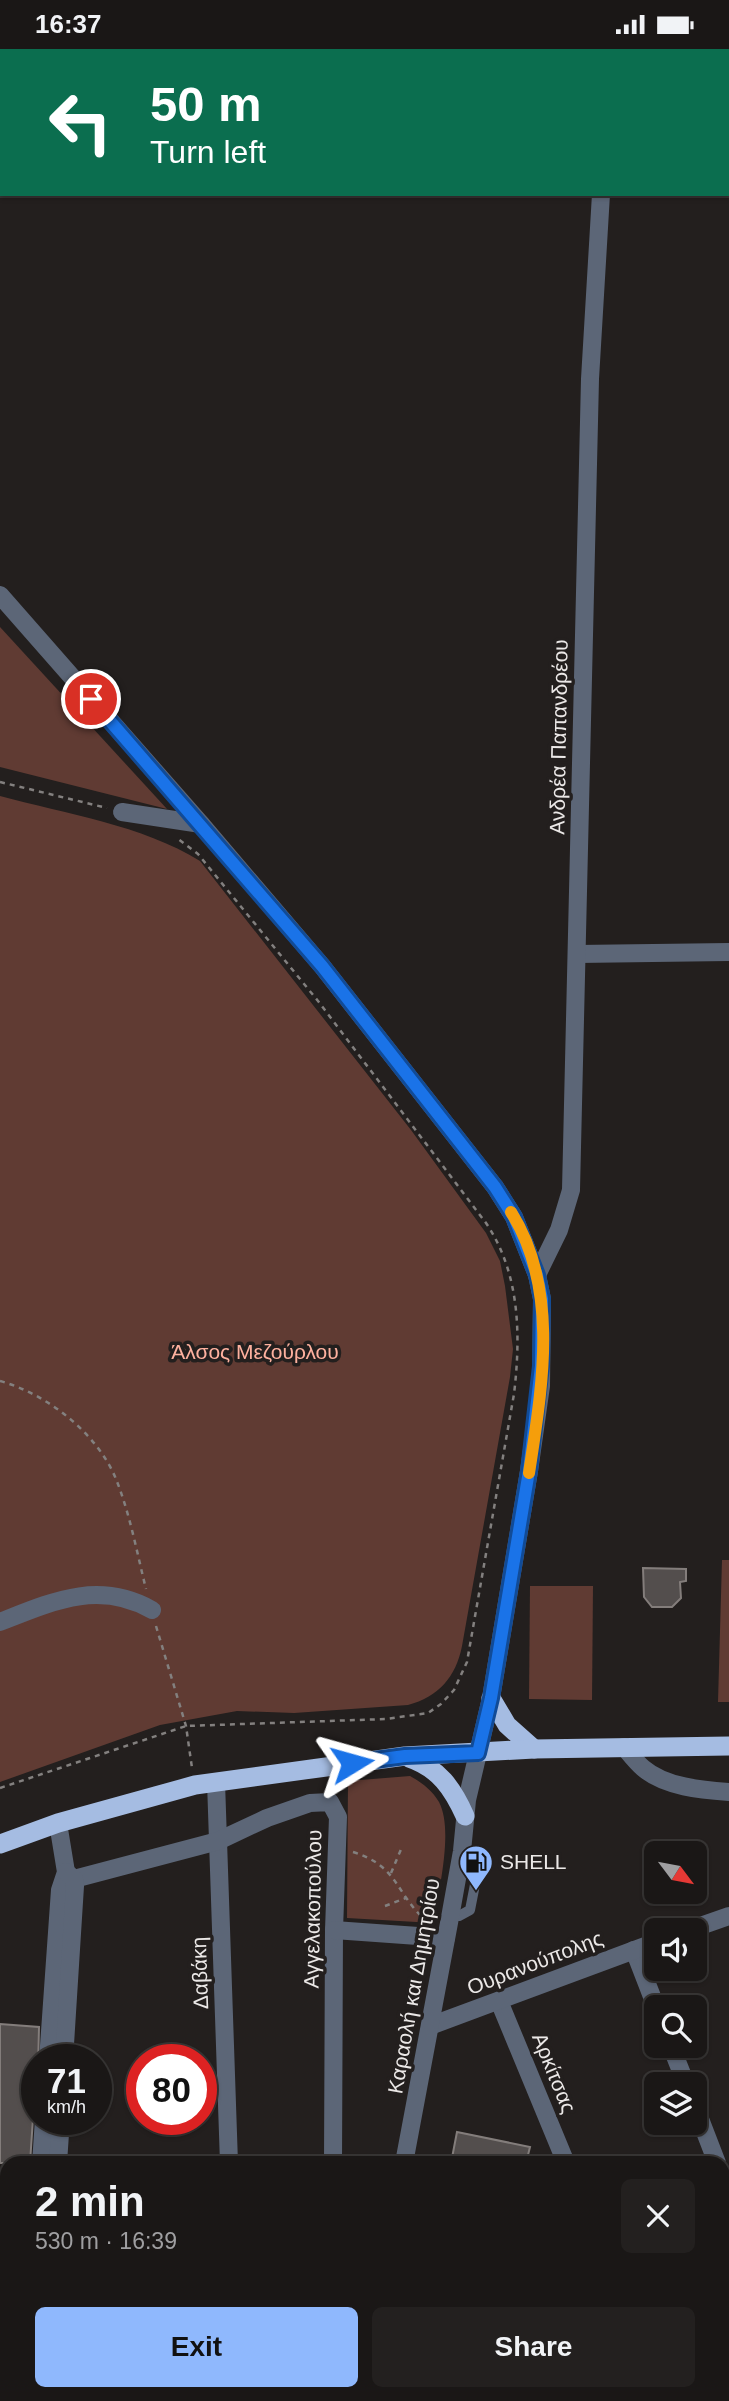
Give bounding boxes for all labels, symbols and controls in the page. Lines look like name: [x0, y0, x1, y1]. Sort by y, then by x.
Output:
text: 16:37: [35, 9, 102, 39]
icon: left: [35, 77, 126, 168]
text: 50 m: [150, 77, 262, 131]
text: Turn left: [150, 134, 266, 170]
street label: Ανδρέα Παπανδρέου: [545, 639, 572, 835]
pin: [61, 669, 121, 729]
icon: arrive: [72, 680, 110, 718]
park label: Άλσος Μεζούρλου: [171, 1340, 339, 1363]
position arrow: [315, 1726, 389, 1800]
street label: Αγγελακοπούλου: [300, 1829, 325, 1989]
north arrow: [644, 1841, 707, 1904]
map controls: [644, 1841, 707, 2135]
fuel station icon: SHELL: [457, 1843, 495, 1892]
place label: SHELL: [500, 1850, 567, 1873]
street label: Καραολή και Δημητρίου: [383, 1876, 444, 2096]
button: sound: [644, 1918, 707, 1981]
street label: Ουρανούπολης: [464, 1926, 606, 1999]
street label: Δαβάκη: [187, 1936, 212, 2010]
button: search: [644, 1995, 707, 2058]
street label: Αρκίτσας: [528, 2029, 581, 2116]
speed limit sign: 80: [126, 2044, 217, 2135]
text: 71: [47, 2061, 86, 2100]
button: layers: [644, 2072, 707, 2135]
text: km/h: [47, 2097, 86, 2117]
text: 2 min: [35, 2178, 145, 2225]
button: close: [621, 2179, 695, 2253]
text: 530 m · 16:39: [35, 2228, 177, 2254]
button: Exit: [35, 2307, 358, 2387]
button: Share: [372, 2307, 695, 2387]

